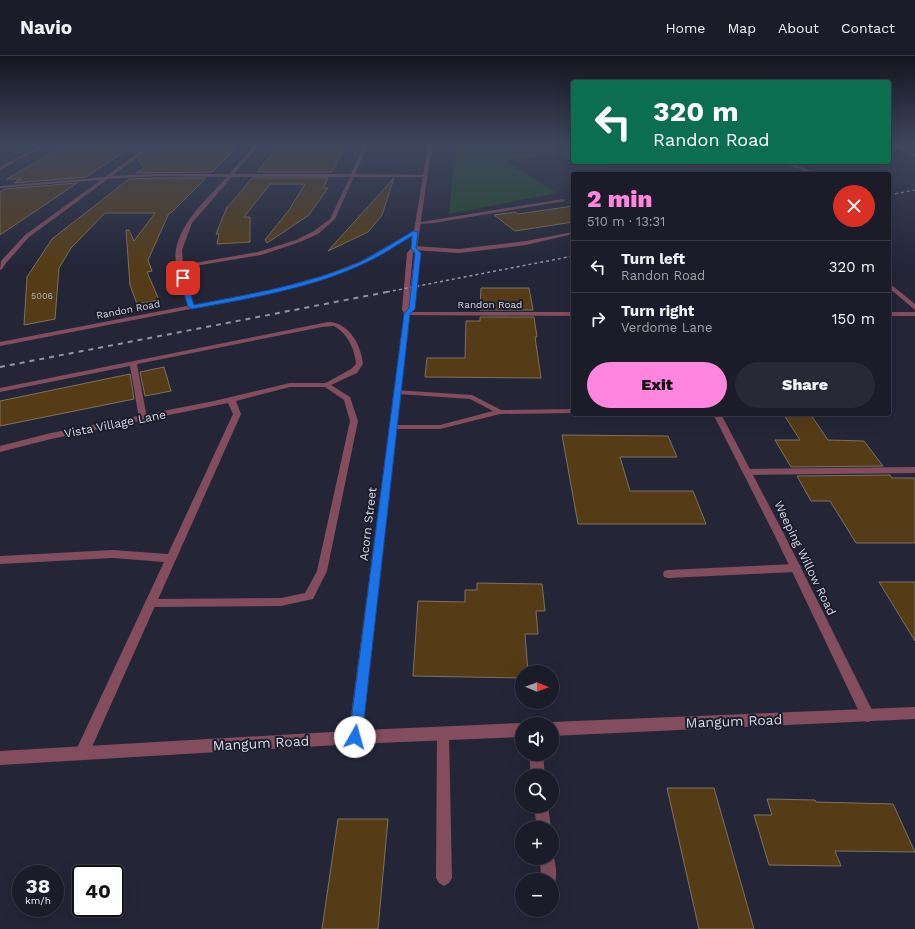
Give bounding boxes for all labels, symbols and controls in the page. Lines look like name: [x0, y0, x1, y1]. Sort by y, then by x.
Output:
text: Navio: [20, 16, 72, 39]
text: Home: [665, 20, 705, 36]
text: Map: [727, 20, 756, 36]
text: About: [778, 20, 819, 36]
text: Contact: [841, 20, 895, 36]
text: 320 m: [653, 95, 739, 128]
icon: left: [587, 96, 639, 148]
text: Randon Road: [653, 129, 770, 150]
text: 2 min: [587, 185, 652, 213]
button: close: [833, 185, 875, 227]
text: 510 m · 13:31: [587, 214, 665, 229]
text: Turn left: [621, 250, 685, 268]
icon: left: [587, 256, 609, 278]
text: 320 m: [829, 258, 875, 276]
pin: [166, 261, 200, 295]
icon: arrive: [172, 267, 194, 289]
text: Randon Road: [621, 268, 705, 283]
house number: 5006: [31, 291, 53, 301]
street label: Randon Road: [95, 298, 161, 321]
street label: Randon Road: [458, 299, 522, 310]
text: Turn right: [621, 302, 694, 320]
icon: right: [587, 308, 609, 330]
text: 150 m: [832, 310, 875, 328]
text: Verdome Lane: [621, 320, 712, 335]
button: Exit: [587, 362, 727, 408]
button: Share: [735, 362, 875, 408]
street label: Vista Village Lane: [63, 407, 167, 441]
street label: Acorn Street: [357, 486, 379, 562]
street label: Weeping Willow Road: [771, 499, 839, 617]
north arrow: [515, 665, 559, 709]
map controls: [515, 665, 559, 917]
street label: Mangum Road: [685, 711, 783, 731]
position arrow: [334, 716, 376, 758]
button: sound: [515, 717, 559, 761]
street label: Mangum Road: [212, 732, 310, 754]
button: search: [515, 769, 559, 813]
button: +: [515, 821, 559, 865]
speed limit sign: 40: [72, 865, 124, 917]
button: −: [515, 873, 559, 917]
text: 38: [26, 874, 50, 898]
text: km/h: [25, 895, 51, 906]

